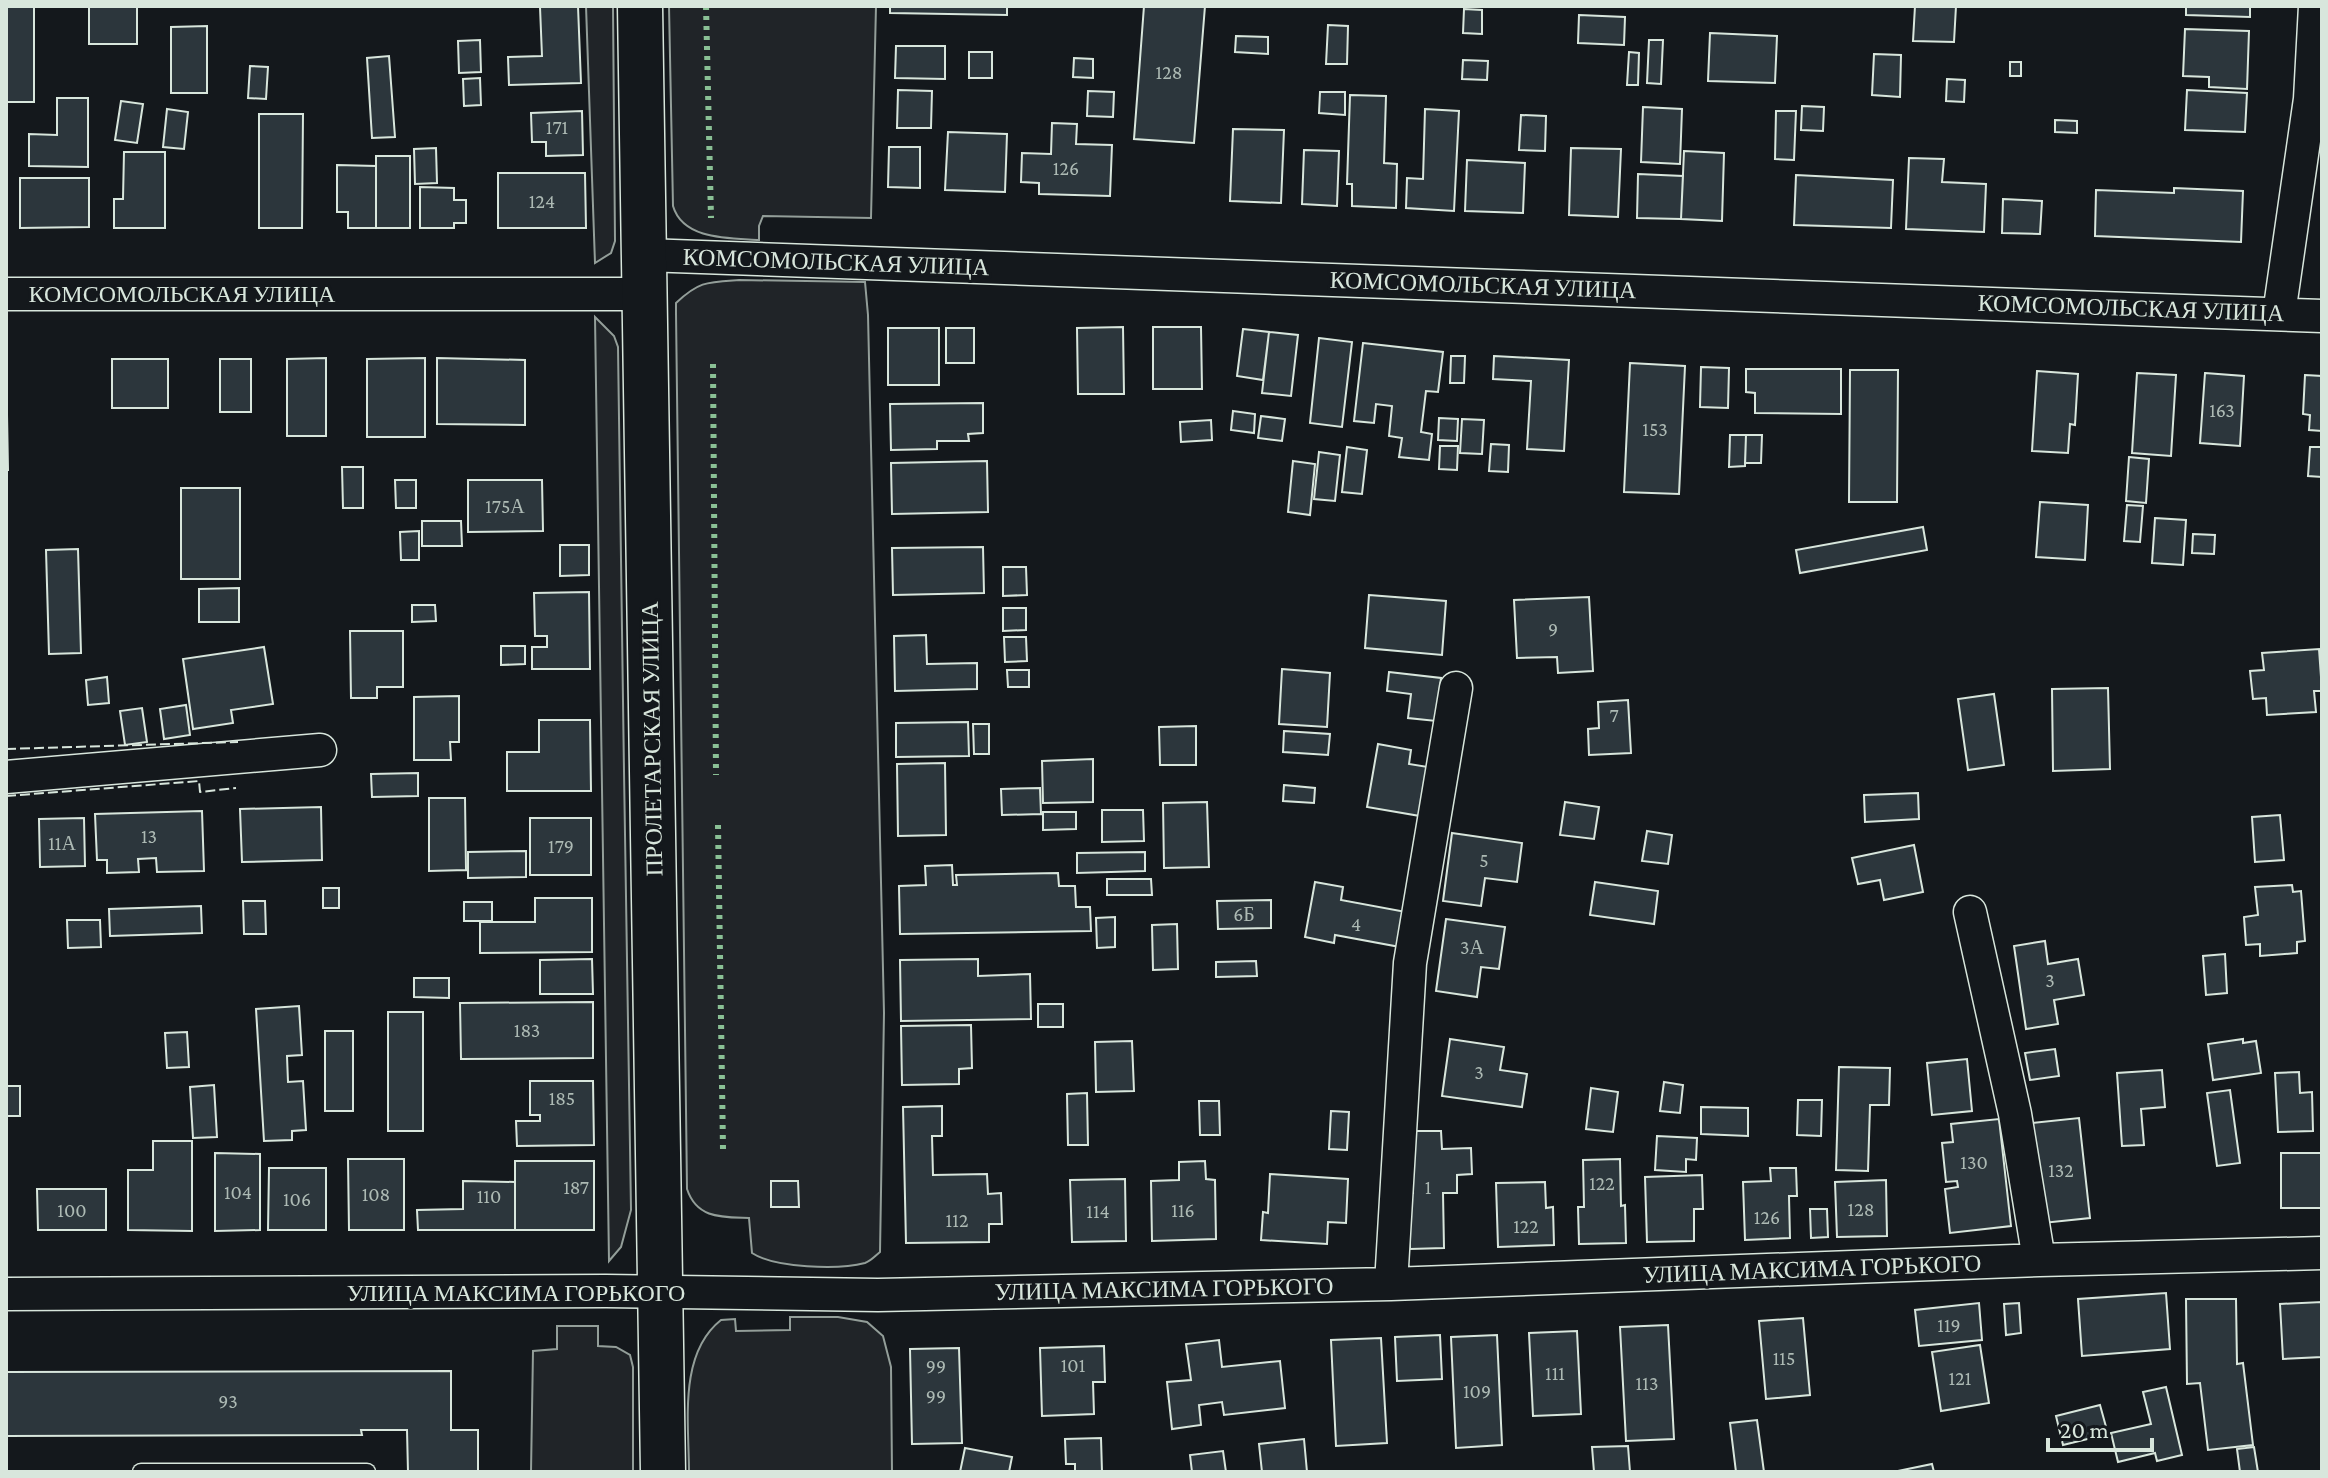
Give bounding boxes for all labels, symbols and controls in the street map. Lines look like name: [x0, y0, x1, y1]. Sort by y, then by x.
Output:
house number: 128: [1156, 61, 1182, 83]
house number: 171: [546, 116, 568, 138]
house number: 126: [1053, 157, 1079, 179]
house number: 124: [529, 190, 555, 212]
street label: КОМСОМОЛЬСКАЯ УЛИЦА: [682, 243, 990, 280]
street label: КОМСОМОЛЬСКАЯ УЛИЦА: [1329, 266, 1637, 303]
street label: КОМСОМОЛЬСКАЯ УЛИЦА: [29, 280, 336, 307]
street label: КОМСОМОЛЬСКАЯ УЛИЦА: [1977, 289, 2285, 326]
house number: 163: [2209, 399, 2235, 421]
house number: 153: [1642, 418, 1668, 440]
house number: 175А: [485, 495, 525, 517]
street label: ПРОЛЕТАРСКАЯ УЛИЦА: [636, 601, 667, 877]
house number: 9: [1548, 618, 1558, 640]
house number: 7: [1609, 704, 1619, 726]
house number: 13: [141, 825, 157, 847]
house number: 11А: [48, 832, 76, 854]
house number: 179: [548, 835, 574, 857]
house number: 5: [1479, 849, 1489, 871]
house number: 6Б: [1233, 903, 1255, 925]
house number: 4: [1351, 913, 1361, 935]
house number: 3А: [1460, 936, 1485, 958]
house number: 3: [2045, 969, 2055, 991]
house number: 183: [514, 1019, 540, 1041]
house number: 3: [1474, 1061, 1484, 1083]
house number: 185: [549, 1087, 575, 1109]
house number: 130: [1960, 1151, 1988, 1173]
house number: 132: [2048, 1159, 2074, 1181]
house number: 122: [1589, 1172, 1615, 1194]
house number: 187: [563, 1176, 589, 1198]
house number: 1: [1425, 1176, 1431, 1198]
house number: 104: [224, 1181, 252, 1203]
house number: 108: [362, 1183, 390, 1205]
house number: 110: [477, 1185, 501, 1207]
house number: 106: [283, 1188, 311, 1210]
house number: 128: [1848, 1198, 1874, 1220]
house number: 100: [57, 1199, 87, 1221]
house number: 116: [1171, 1199, 1195, 1221]
house number: 114: [1086, 1200, 1110, 1222]
house number: 126: [1754, 1206, 1780, 1228]
house number: 112: [946, 1209, 968, 1231]
house number: 122: [1513, 1215, 1539, 1237]
street label: УЛИЦА МАКСИМА ГОРЬКОГО: [1642, 1249, 1982, 1288]
street label: УЛИЦА МАКСИМА ГОРЬКОГО: [994, 1272, 1334, 1305]
street label: УЛИЦА МАКСИМА ГОРЬКОГО: [347, 1279, 685, 1306]
house number: 119: [1937, 1314, 1961, 1336]
house number: 115: [1773, 1347, 1795, 1369]
house number: 101: [1061, 1354, 1085, 1376]
house number: 99: [926, 1355, 946, 1377]
house number: 111: [1545, 1362, 1565, 1384]
house number: 121: [1949, 1367, 1971, 1389]
house number: 113: [1636, 1372, 1658, 1394]
house number: 109: [1463, 1380, 1491, 1402]
house number: 99: [926, 1385, 946, 1407]
house number: 93: [218, 1390, 238, 1412]
scale bar: [2048, 1402, 2152, 1452]
text: 20 m: [2060, 1416, 2109, 1443]

